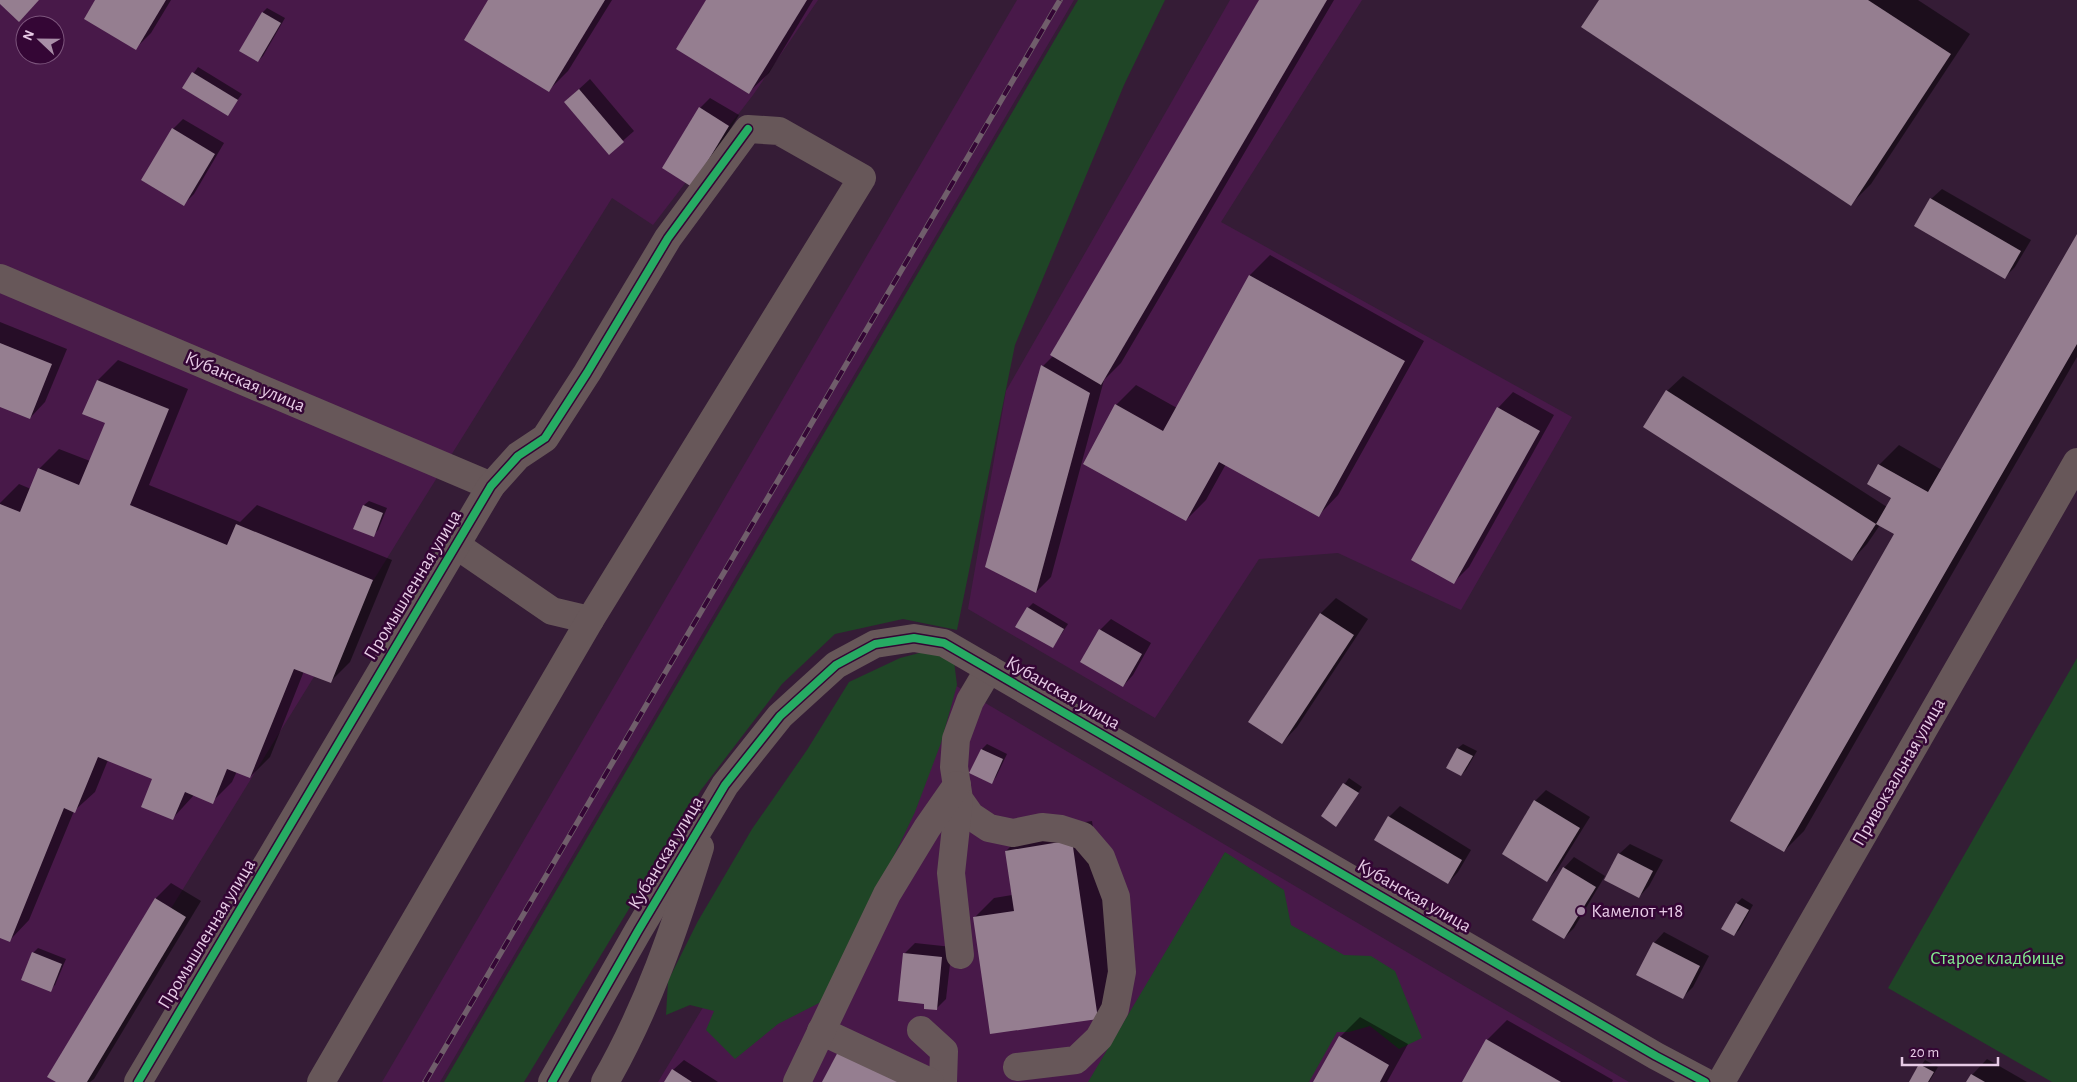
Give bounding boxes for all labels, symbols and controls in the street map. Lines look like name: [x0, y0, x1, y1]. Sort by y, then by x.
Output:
north arrow: [15, 15, 65, 65]
text: N: [21, 28, 37, 43]
street label: Кубанская улица: [182, 348, 308, 416]
street label: Промышленная улица: [361, 506, 465, 663]
street label: Кубанская улица: [1003, 653, 1124, 733]
street label: Привокзальная улица: [1849, 695, 1949, 849]
street label: Кубанская улица: [625, 793, 707, 913]
street label: Промышленная улица: [155, 855, 259, 1012]
street label: Кубанская улица: [1354, 856, 1475, 936]
place label: Камелот +18: [1591, 902, 1683, 921]
marker: Камелот +18: [1575, 905, 1587, 917]
park label: Старое кладбище: [1930, 949, 2064, 968]
scale bar: [1902, 1034, 1998, 1066]
text: 20 m: [1910, 1045, 1939, 1060]

